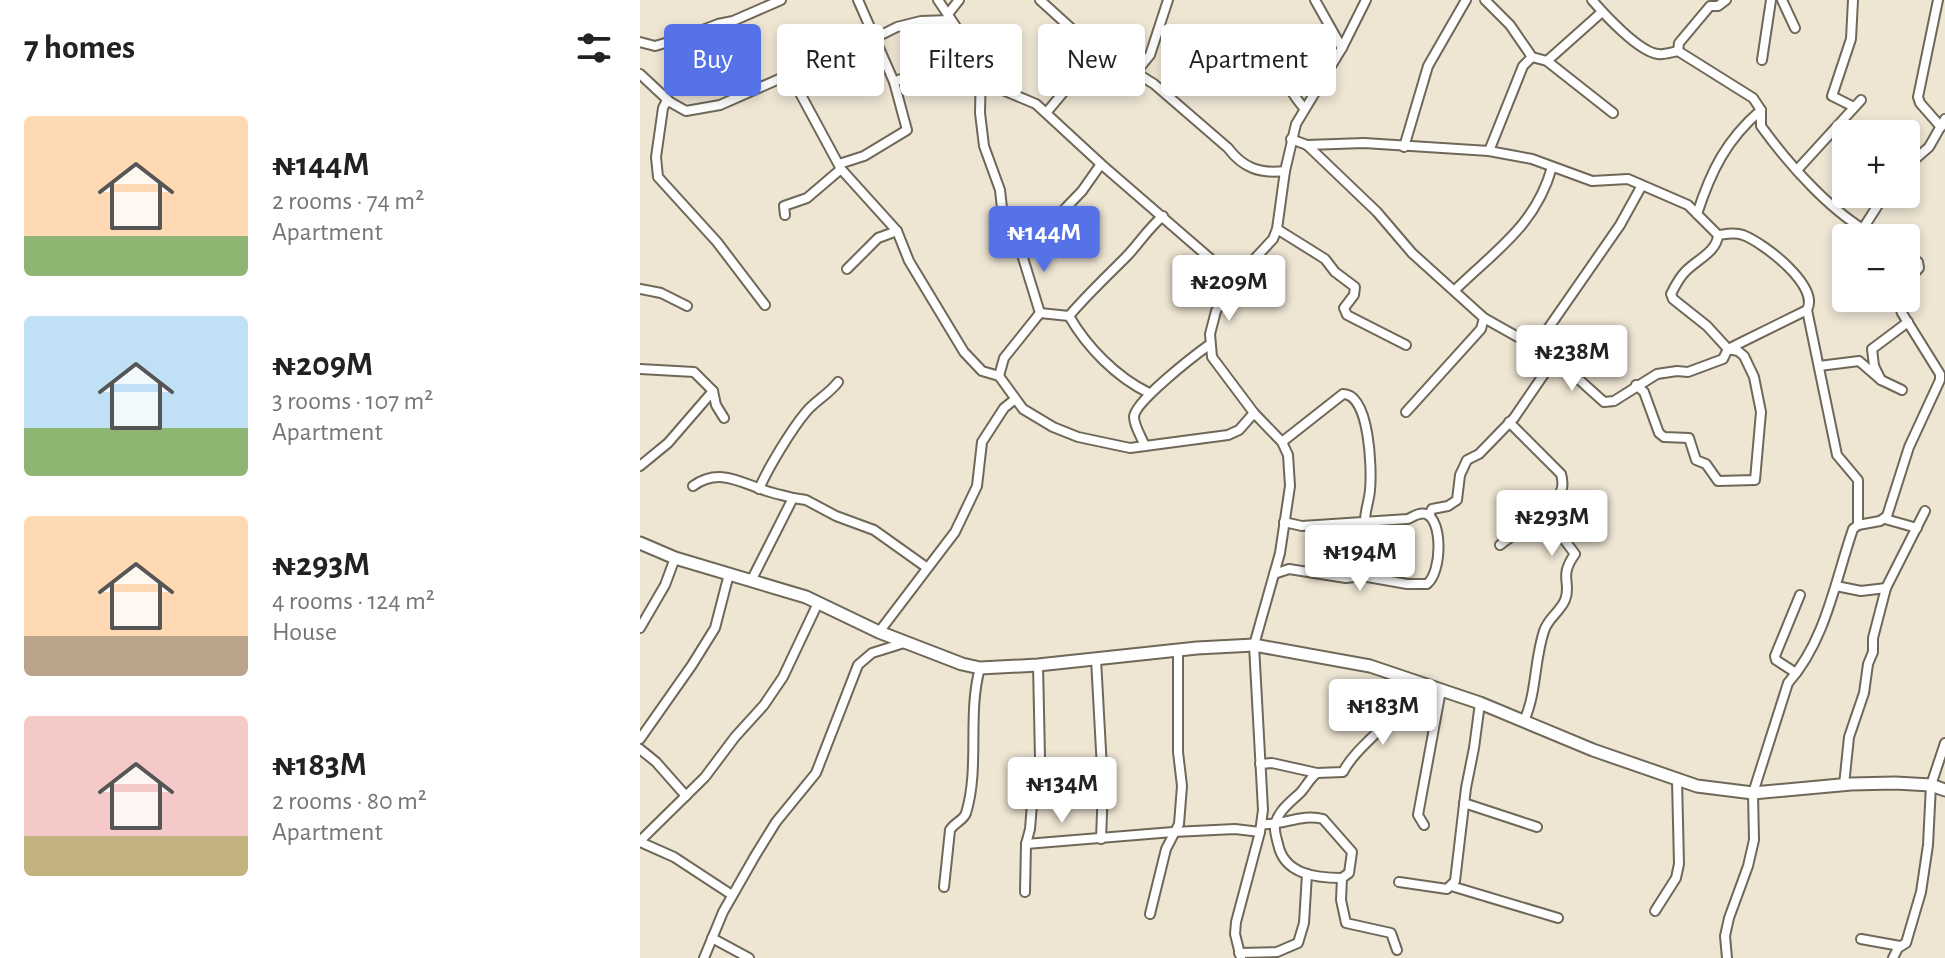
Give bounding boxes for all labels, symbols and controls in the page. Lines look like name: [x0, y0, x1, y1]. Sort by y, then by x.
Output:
chip: Buy: [664, 24, 761, 96]
chip: Rent: [777, 24, 884, 96]
chip: Filters: [900, 24, 1022, 96]
chip: New: [1038, 24, 1145, 96]
chip: Apartment: [1161, 24, 1336, 96]
icon: filters: [572, 26, 616, 70]
text: 7 homes: [24, 31, 135, 65]
map controls: [1832, 120, 1920, 312]
button: +: [1832, 120, 1920, 208]
icon: home: [88, 148, 184, 244]
text: ₦144M: [272, 148, 370, 182]
text: 2 rooms · 74 m²: [272, 188, 424, 214]
pin: ₦144M: [988, 206, 1100, 274]
text: Apartment: [272, 219, 383, 245]
text: ₦144M: [1007, 219, 1081, 245]
button: −: [1832, 224, 1920, 312]
pin: ₦209M: [1173, 255, 1285, 323]
text: ₦209M: [1190, 268, 1268, 294]
pin: ₦238M: [1516, 325, 1628, 393]
text: ₦238M: [1534, 338, 1610, 364]
icon: home: [88, 348, 184, 444]
text: ₦209M: [272, 348, 373, 382]
text: 3 rooms · 107 m²: [272, 388, 433, 414]
text: Apartment: [272, 419, 383, 445]
pin: ₦293M: [1496, 490, 1608, 558]
text: ₦293M: [1514, 503, 1590, 529]
pin: ₦194M: [1304, 525, 1416, 593]
text: ₦194M: [1323, 538, 1397, 564]
icon: home: [88, 548, 184, 644]
text: ₦293M: [272, 548, 370, 582]
text: 4 rooms · 124 m²: [272, 588, 435, 614]
text: House: [272, 619, 337, 645]
pin: ₦183M: [1327, 679, 1439, 747]
text: ₦183M: [1347, 692, 1419, 718]
icon: home: [88, 748, 184, 844]
text: ₦183M: [272, 748, 367, 782]
pin: ₦134M: [1006, 757, 1118, 825]
text: ₦134M: [1026, 770, 1098, 796]
text: 2 rooms · 80 m²: [272, 788, 427, 814]
text: Apartment: [272, 819, 383, 845]

